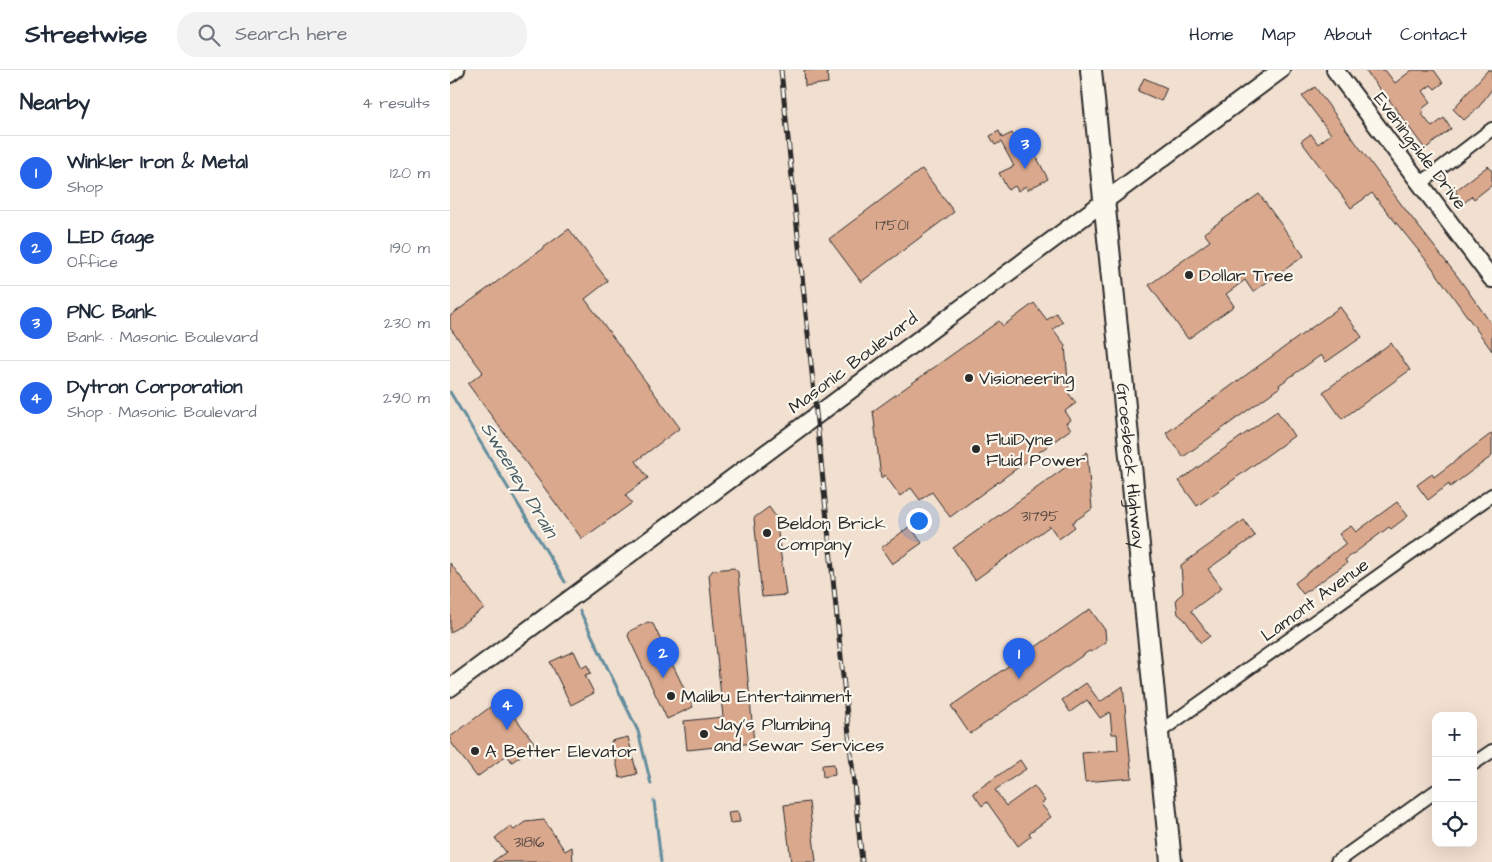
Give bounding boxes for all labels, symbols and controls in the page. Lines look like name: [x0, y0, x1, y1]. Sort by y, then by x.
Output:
search box: [177, 12, 527, 57]
text: Streetwise: [25, 18, 147, 52]
icon: search: [195, 21, 223, 49]
text: Search here: [235, 21, 347, 48]
text: Home: [1189, 22, 1234, 47]
text: Map: [1262, 22, 1296, 47]
text: About: [1324, 22, 1372, 47]
text: Contact: [1400, 22, 1467, 47]
street label: Eveningside Drive: [1367, 87, 1473, 216]
text: Nearby: [20, 88, 90, 117]
text: 4 results: [362, 92, 430, 114]
pin: 3: [1009, 128, 1041, 169]
text: Winkler Iron & Metal: [67, 149, 248, 176]
text: 1: [35, 162, 37, 184]
text: 120 m: [390, 162, 430, 184]
text: Shop: [67, 176, 103, 198]
house number: 17501: [875, 215, 909, 236]
text: LED Gage: [67, 224, 154, 251]
text: 2: [31, 237, 41, 259]
text: 190 m: [390, 237, 430, 259]
text: Office: [67, 251, 118, 273]
place label: Dollar Tree: [1199, 263, 1294, 288]
marker: Dollar Tree: [1183, 269, 1195, 281]
text: PNC Bank: [67, 299, 156, 326]
street label: Masonic Boulevard: [783, 306, 923, 420]
text: 3: [32, 312, 40, 334]
text: 230 m: [384, 312, 430, 334]
text: Bank · Masonic Boulevard: [67, 326, 258, 348]
place label: Visioneering: [979, 366, 1074, 392]
marker: Visioneering: [963, 372, 975, 384]
text: Dytron Corporation: [67, 374, 243, 401]
street label: Groesbeck Highway: [1110, 382, 1152, 550]
text: 4: [31, 387, 41, 409]
text: 290 m: [383, 387, 430, 409]
text: Shop · Masonic Boulevard: [67, 401, 257, 423]
water label: Sweeney Drain: [474, 417, 565, 544]
place label: FluiDyne Fluid Power: [986, 427, 1085, 473]
marker: FluiDyne Fluid Power: [970, 443, 982, 455]
house number: 31795: [1021, 506, 1059, 527]
your location: [906, 508, 932, 534]
place label: Beldon Brick Company: [777, 511, 886, 558]
marker: Beldon Brick Company: [761, 527, 773, 539]
street label: Lamont Avenue: [1256, 552, 1374, 648]
pin: 2: [647, 637, 679, 678]
pin: 1: [1003, 638, 1035, 679]
place label: Malibu Entertainment: [681, 684, 853, 709]
pin: 4: [491, 689, 523, 730]
marker: Malibu Entertainment: [665, 690, 677, 702]
place label: Jay's Plumbing and Sewar Services: [714, 712, 884, 758]
map controls: [1432, 712, 1477, 847]
button: +: [1432, 712, 1477, 757]
marker: Jay's Plumbing and Sewar Services: [698, 728, 710, 740]
place label: A Better Elevator: [485, 739, 637, 764]
marker: A Better Elevator: [469, 745, 481, 757]
button: −: [1432, 757, 1477, 802]
button: locate: [1432, 802, 1477, 847]
house number: 31816: [514, 832, 545, 853]

